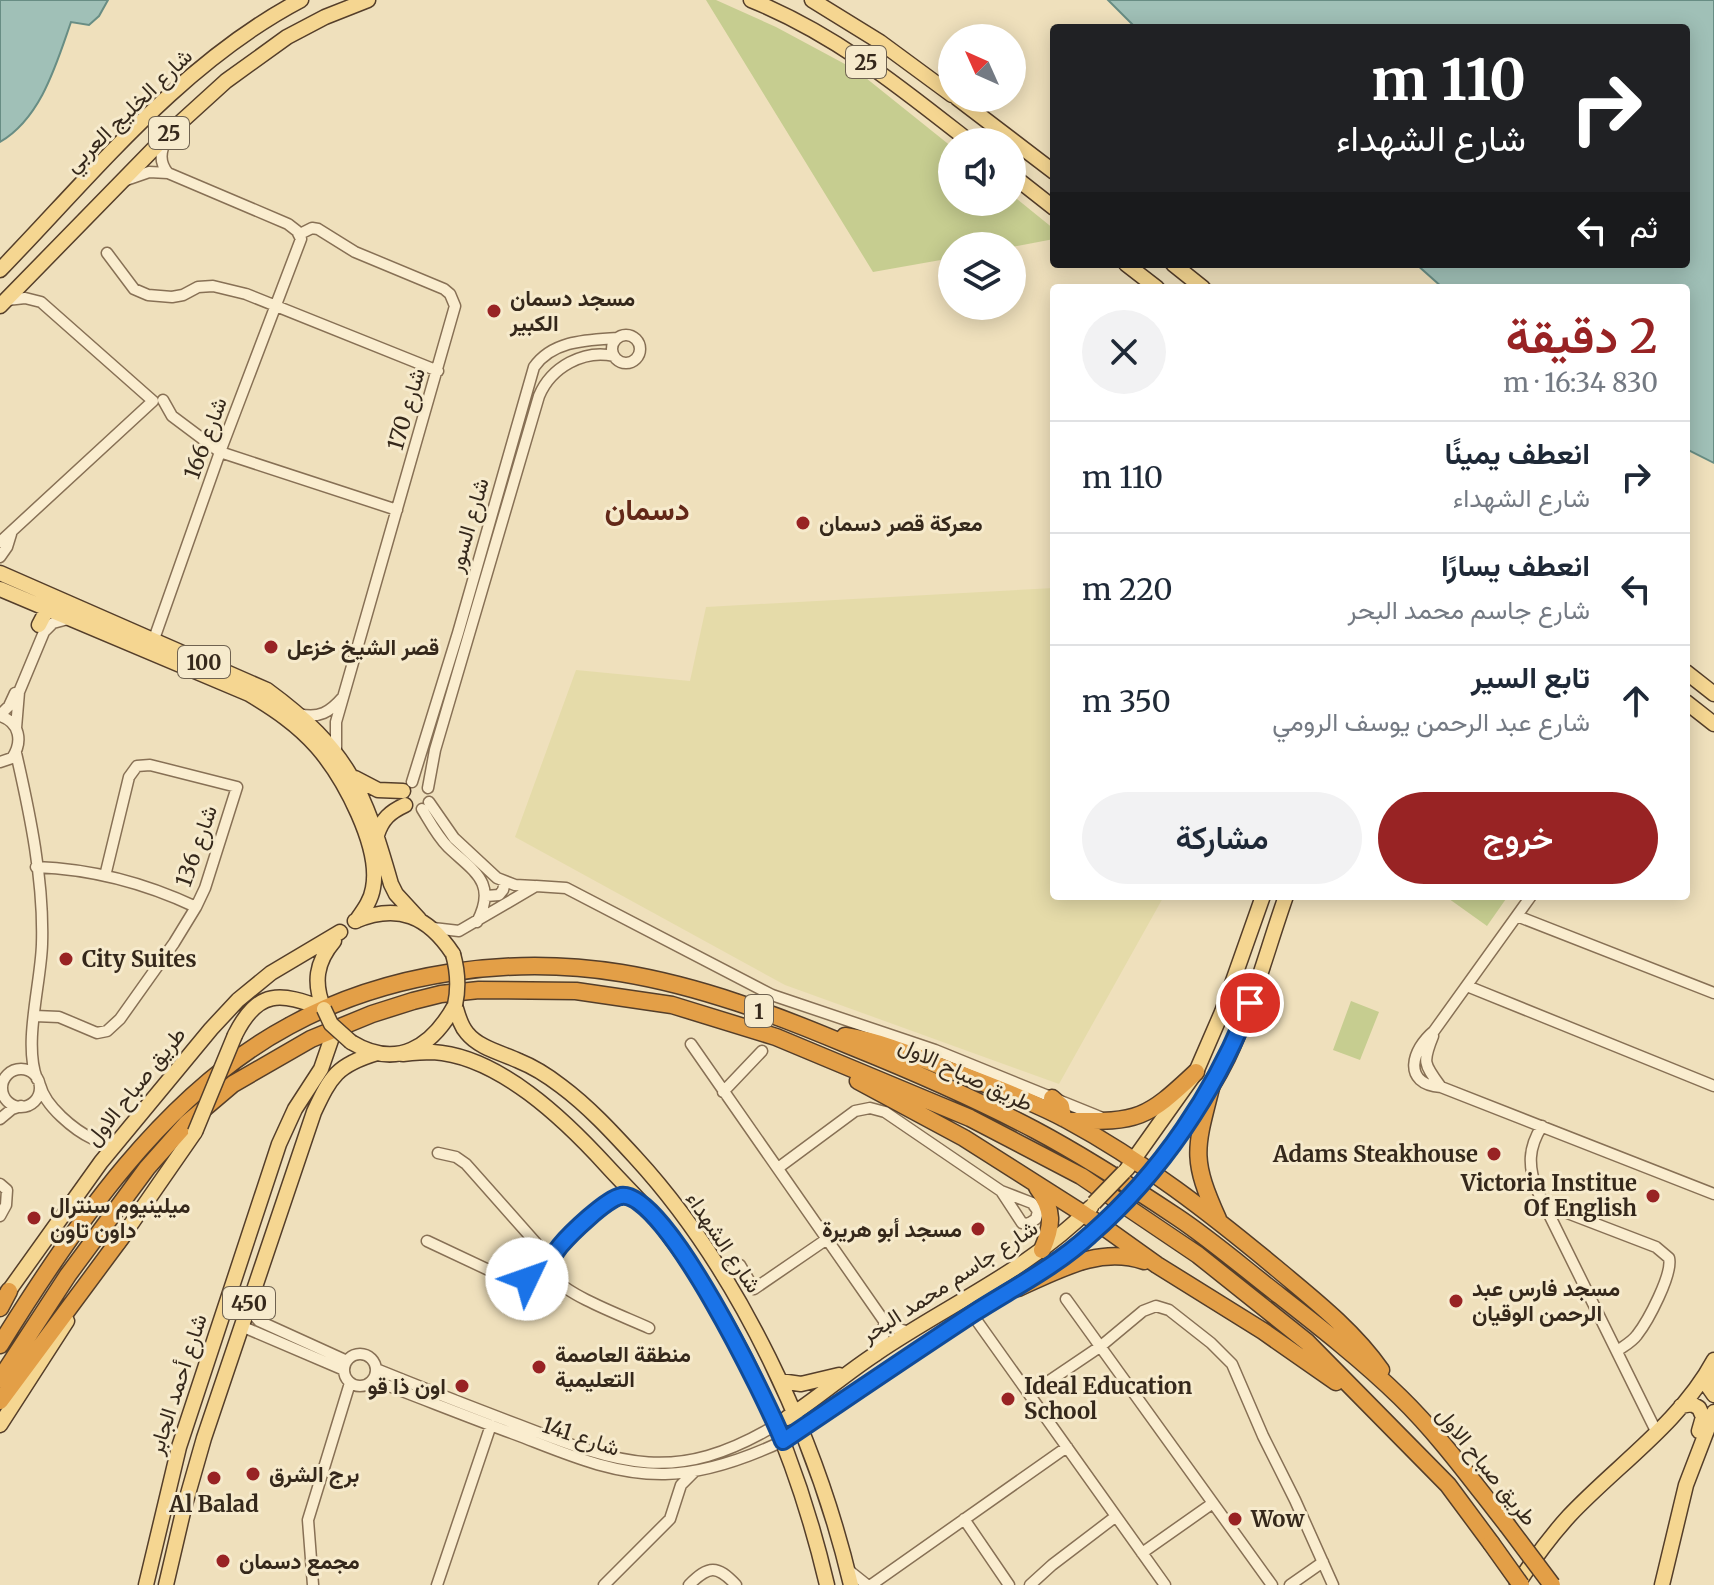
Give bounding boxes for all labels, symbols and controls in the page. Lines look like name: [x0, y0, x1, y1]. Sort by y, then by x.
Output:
north arrow: [938, 24, 1026, 112]
map controls: [938, 24, 1026, 320]
street label: شارع الخليج العربي: [58, 42, 201, 182]
text: 110 m: [1371, 45, 1526, 115]
road number: 25: [846, 46, 886, 78]
icon: right: [1554, 56, 1658, 160]
text: شارع الشهداء: [1336, 116, 1526, 161]
road number: 25: [149, 117, 189, 149]
button: sound: [938, 128, 1026, 216]
icon: left: [1570, 208, 1614, 252]
text: ثم: [1630, 208, 1658, 246]
button: layers: [938, 232, 1026, 320]
place label: مسجد دسمان الكبير: [509, 284, 635, 337]
marker: مسجد دسمان الكبير: [485, 302, 503, 320]
text: 2 دقيقة: [1506, 306, 1658, 366]
button: close: [1082, 310, 1166, 394]
street label: شارع 170: [381, 365, 432, 454]
text: 830 m · 16:34: [1503, 366, 1658, 399]
street label: شارع 166: [177, 393, 234, 483]
text: انعطف يمينًا: [1445, 434, 1590, 472]
icon: right: [1614, 455, 1658, 499]
text: 110 m: [1082, 458, 1163, 496]
street label: شارع السور: [441, 475, 496, 577]
text: شارع الشهداء: [1453, 481, 1590, 514]
district label: دسمان: [604, 490, 690, 528]
place label: معركة قصر دسمان: [819, 509, 983, 537]
marker: معركة قصر دسمان: [794, 514, 812, 532]
text: انعطف يسارًا: [1441, 546, 1590, 584]
icon: left: [1614, 567, 1658, 611]
text: 220 m: [1082, 570, 1173, 608]
text: شارع جاسم محمد البحر: [1347, 593, 1590, 626]
place label: قصر الشيخ خزعل: [287, 633, 439, 663]
marker: قصر الشيخ خزعل: [262, 638, 280, 656]
road number: 100: [178, 646, 230, 678]
text: تابع السير: [1471, 658, 1590, 696]
icon: ahead: [1614, 679, 1658, 723]
text: 350 m: [1082, 682, 1171, 720]
text: شارع عبد الرحمن يوسف الرومي: [1272, 705, 1590, 738]
button: مشاركة: [1082, 792, 1362, 884]
button: خروج: [1378, 792, 1658, 884]
street label: شارع 136: [169, 802, 224, 891]
place label: City Suites: [82, 945, 197, 973]
marker: City Suites: [57, 950, 75, 968]
pin: [1216, 969, 1284, 1037]
icon: arrive: [1228, 981, 1272, 1025]
road number: 1: [745, 995, 773, 1027]
street label: طريق صباح الاول: [78, 1021, 192, 1152]
street label: طريق صباح الاول: [894, 1031, 1038, 1118]
place label: Adams Steakhouse: [1272, 1140, 1478, 1168]
marker: Adams Steakhouse: [1485, 1145, 1503, 1163]
place label: Victoria Institue Of English: [1460, 1169, 1637, 1222]
street label: شارع الشهداء: [679, 1186, 768, 1299]
marker: Victoria Institue Of English: [1644, 1187, 1662, 1205]
place label: ميلينيوم سنترال داون تاون: [50, 1191, 191, 1244]
marker: ميلينيوم سنترال داون تاون: [25, 1209, 43, 1227]
street label: شارع جاسم محمد البحر: [854, 1213, 1043, 1350]
place label: مسجد أبو هريرة: [822, 1215, 962, 1243]
marker: مسجد أبو هريرة: [969, 1220, 987, 1238]
position arrow: [485, 1237, 569, 1321]
place label: مسجد فارس عبد الرحمن الوقيان: [1472, 1274, 1620, 1327]
road number: 450: [223, 1287, 275, 1319]
marker: مسجد فارس عبد الرحمن الوقيان: [1447, 1292, 1465, 1310]
street label: شارع أحمد الجابر: [141, 1310, 214, 1459]
place label: منطقة العاصمة التعليمية: [555, 1340, 691, 1393]
marker: منطقة العاصمة التعليمية: [530, 1358, 548, 1376]
place label: اون ذا قو: [367, 1372, 446, 1400]
place label: Ideal Education School: [1024, 1372, 1192, 1425]
marker: اون ذا قو: [453, 1377, 471, 1395]
marker: Ideal Education School: [999, 1390, 1017, 1408]
street label: طريق صباح الاول: [1430, 1401, 1544, 1532]
street label: شارع 141: [538, 1410, 623, 1463]
place label: برج الشرق: [269, 1460, 359, 1489]
marker: برج الشرق: [244, 1465, 262, 1483]
marker: Al Balad: [205, 1469, 223, 1487]
place label: Al Balad: [168, 1490, 259, 1518]
place label: Wow: [1250, 1505, 1305, 1533]
marker: Wow: [1226, 1510, 1244, 1528]
place label: مجمع دسمان: [239, 1547, 360, 1576]
marker: مجمع دسمان: [214, 1552, 232, 1570]

